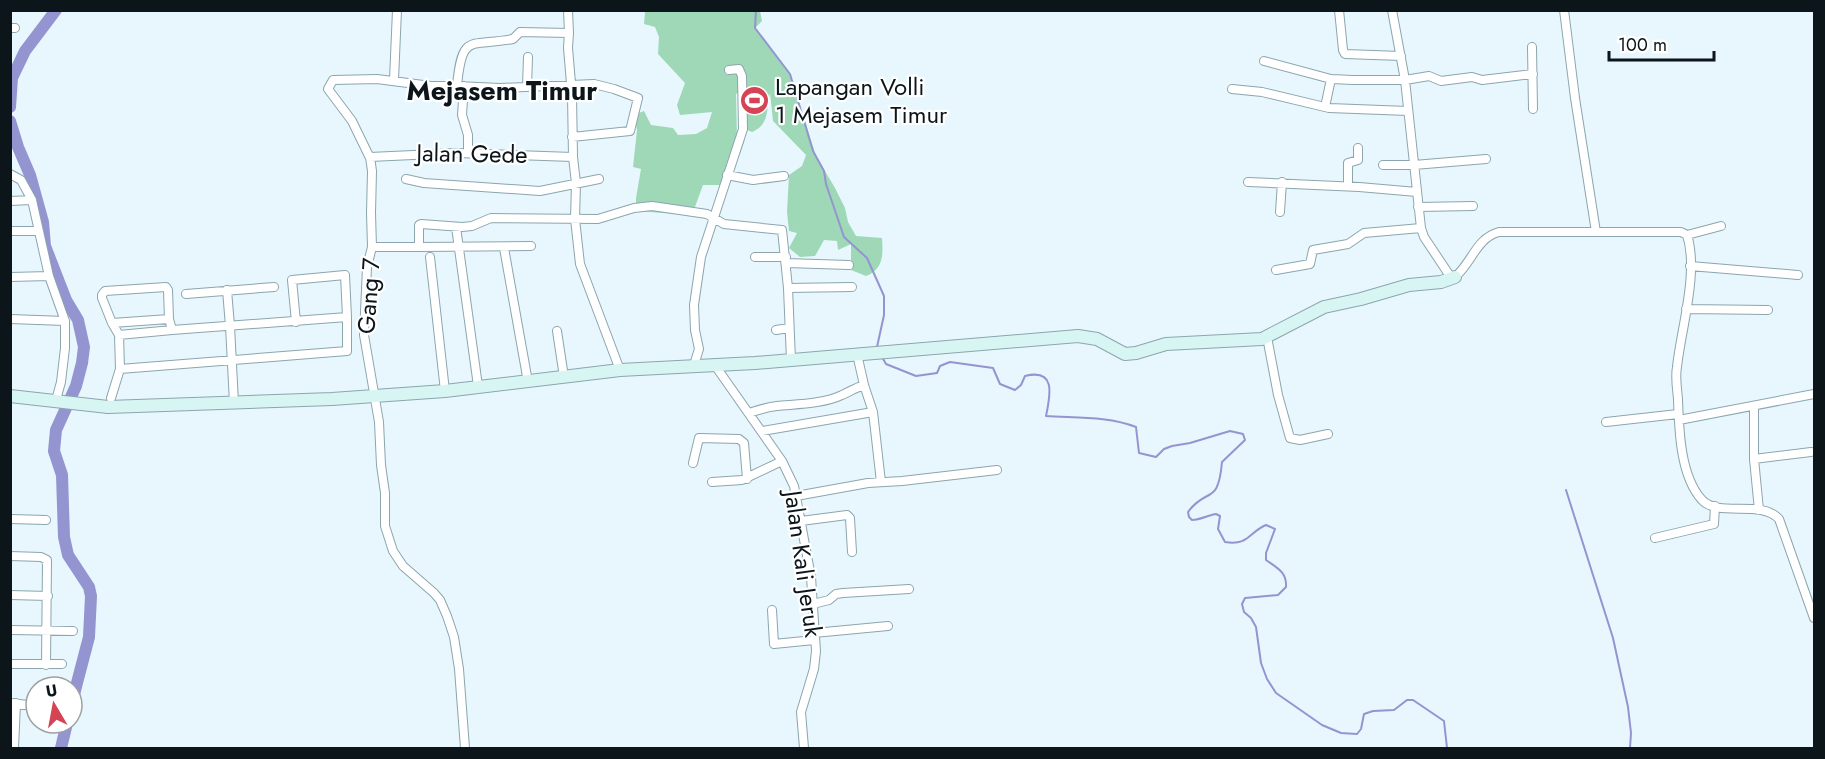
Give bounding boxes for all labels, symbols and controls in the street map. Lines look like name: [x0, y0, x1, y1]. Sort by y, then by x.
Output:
scale bar: [1609, 24, 1714, 62]
text: 100 m: [1618, 32, 1667, 58]
place label: Lapangan Volli 1 Mejasem Timur: [775, 69, 948, 132]
district label: Mejasem Timur: [407, 71, 597, 110]
sports icon: Lapangan Volli 1 Mejasem Timur: [738, 85, 770, 117]
street label: Jalan Gede: [413, 135, 528, 172]
street label: Gang 7: [348, 256, 389, 335]
street label: Jalan Kali Jeruk: [775, 485, 831, 640]
north arrow: [24, 675, 84, 735]
text: U: [44, 678, 59, 703]

